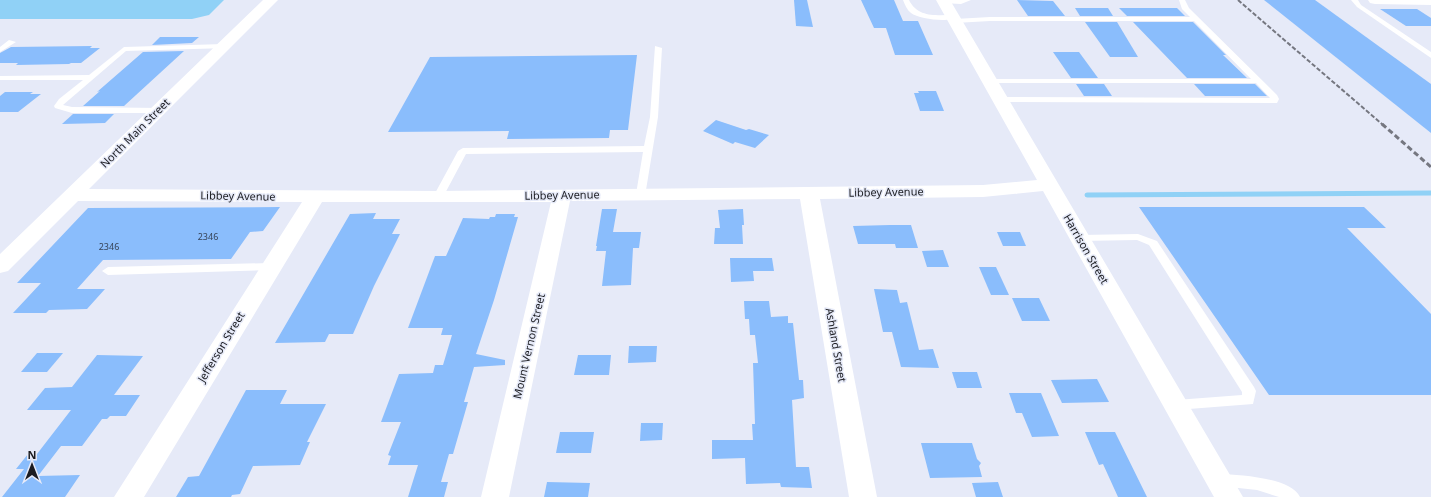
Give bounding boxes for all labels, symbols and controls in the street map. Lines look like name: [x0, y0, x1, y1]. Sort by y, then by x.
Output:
street label: North Main Street: [97, 95, 173, 171]
street label: Libbey Avenue: [848, 183, 924, 200]
street label: Libbey Avenue: [524, 186, 600, 203]
street label: Libbey Avenue: [200, 187, 276, 204]
street label: Harrison Street: [1060, 211, 1113, 287]
house number: 2346: [198, 230, 218, 243]
house number: 2346: [99, 240, 119, 253]
street label: Mount Vernon Street: [509, 292, 548, 400]
street label: Ashland Street: [823, 307, 850, 383]
street label: Jefferson Street: [193, 309, 248, 386]
north arrow: [12, 445, 52, 485]
text: N: [28, 447, 36, 462]

